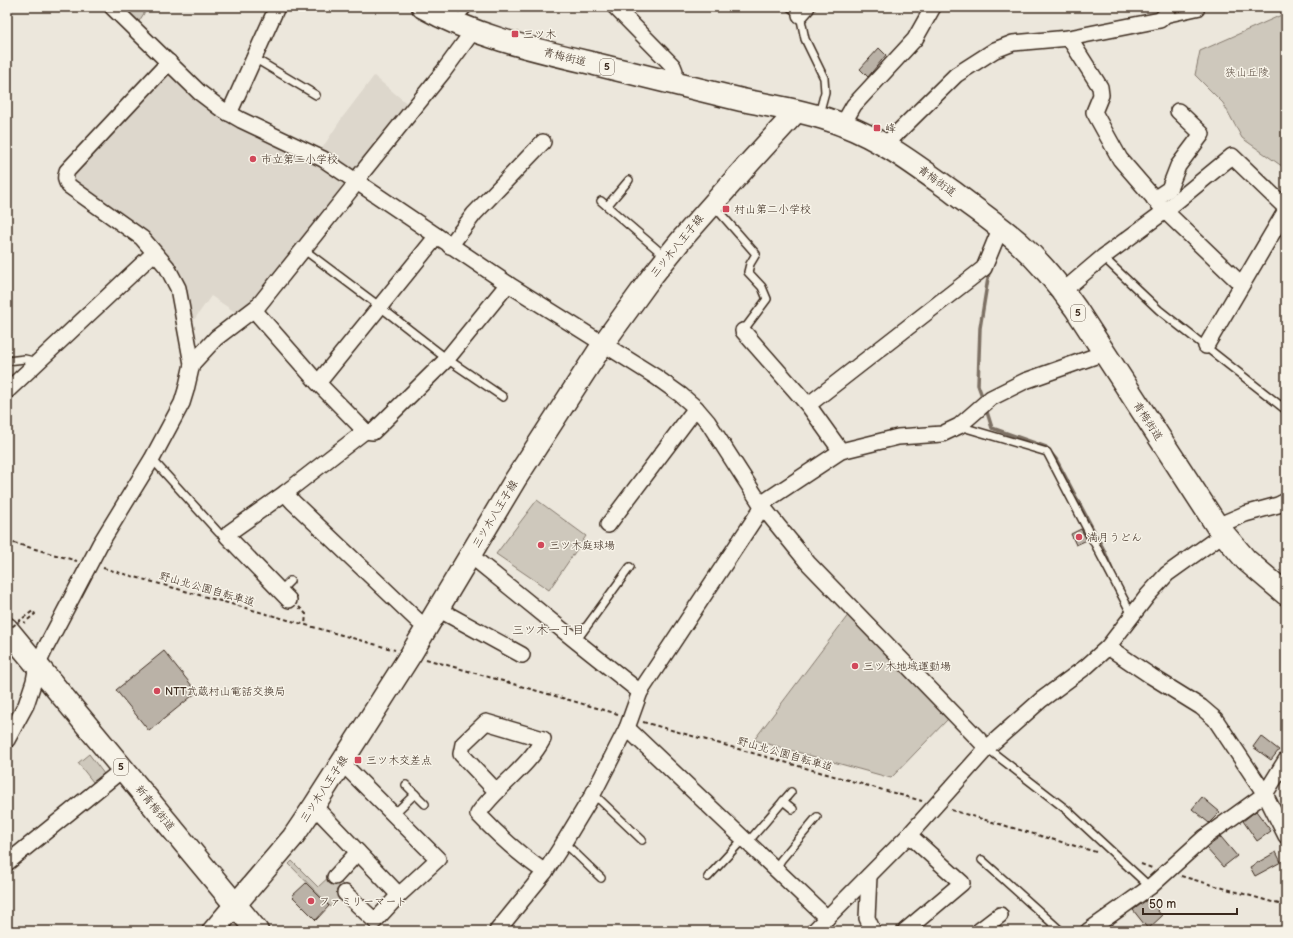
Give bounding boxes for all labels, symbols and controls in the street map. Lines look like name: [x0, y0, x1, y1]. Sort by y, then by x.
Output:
place label: 三ツ木: [523, 28, 556, 41]
marker: 三ツ木: [510, 29, 520, 39]
street label: 青梅街道: [542, 45, 588, 69]
road number: 5: [600, 59, 614, 75]
park label: 狭山丘陵: [1225, 66, 1269, 79]
place label: 峰: [885, 122, 896, 135]
marker: 峰: [872, 123, 882, 133]
place label: 市立第二小学校: [261, 153, 338, 166]
marker: 市立第二小学校: [248, 154, 258, 164]
street label: 青梅街道: [915, 163, 959, 199]
place label: 村山第二小学校: [734, 203, 811, 216]
marker: 村山第二小学校: [721, 204, 731, 214]
street label: 三ツ木八王子線: [648, 212, 706, 280]
road number: 5: [1071, 305, 1085, 321]
street label: 青梅街道: [1131, 399, 1165, 443]
street label: 三ツ木八王子線: [470, 478, 520, 550]
place label: 満月うどん: [1087, 531, 1142, 544]
marker: 満月うどん: [1074, 532, 1084, 542]
place label: 三ツ木庭球場: [549, 539, 615, 552]
marker: 三ツ木庭球場: [536, 540, 546, 550]
street label: 野山北公園自転車道: [158, 569, 256, 609]
district label: 三ツ木一丁目: [512, 623, 584, 638]
place label: 三ツ木地域運動場: [863, 660, 951, 673]
marker: 三ツ木地域運動場: [850, 661, 860, 671]
place label: NTT武蔵村山電話交換局: [165, 685, 286, 698]
marker: NTT武蔵村山電話交換局: [152, 686, 162, 696]
street label: 野山北公園自転車道: [736, 734, 834, 774]
street label: 三ツ木八王子線: [298, 753, 350, 825]
place label: 三ツ木交差点: [366, 754, 432, 767]
marker: 三ツ木交差点: [353, 755, 363, 765]
road number: 5: [114, 759, 128, 775]
street label: 新青梅街道: [133, 783, 177, 833]
scale bar: [1143, 890, 1237, 916]
place label: ファミリーマート: [319, 895, 407, 908]
marker: ファミリーマート: [306, 896, 316, 906]
text: 50 m: [1149, 897, 1176, 912]

